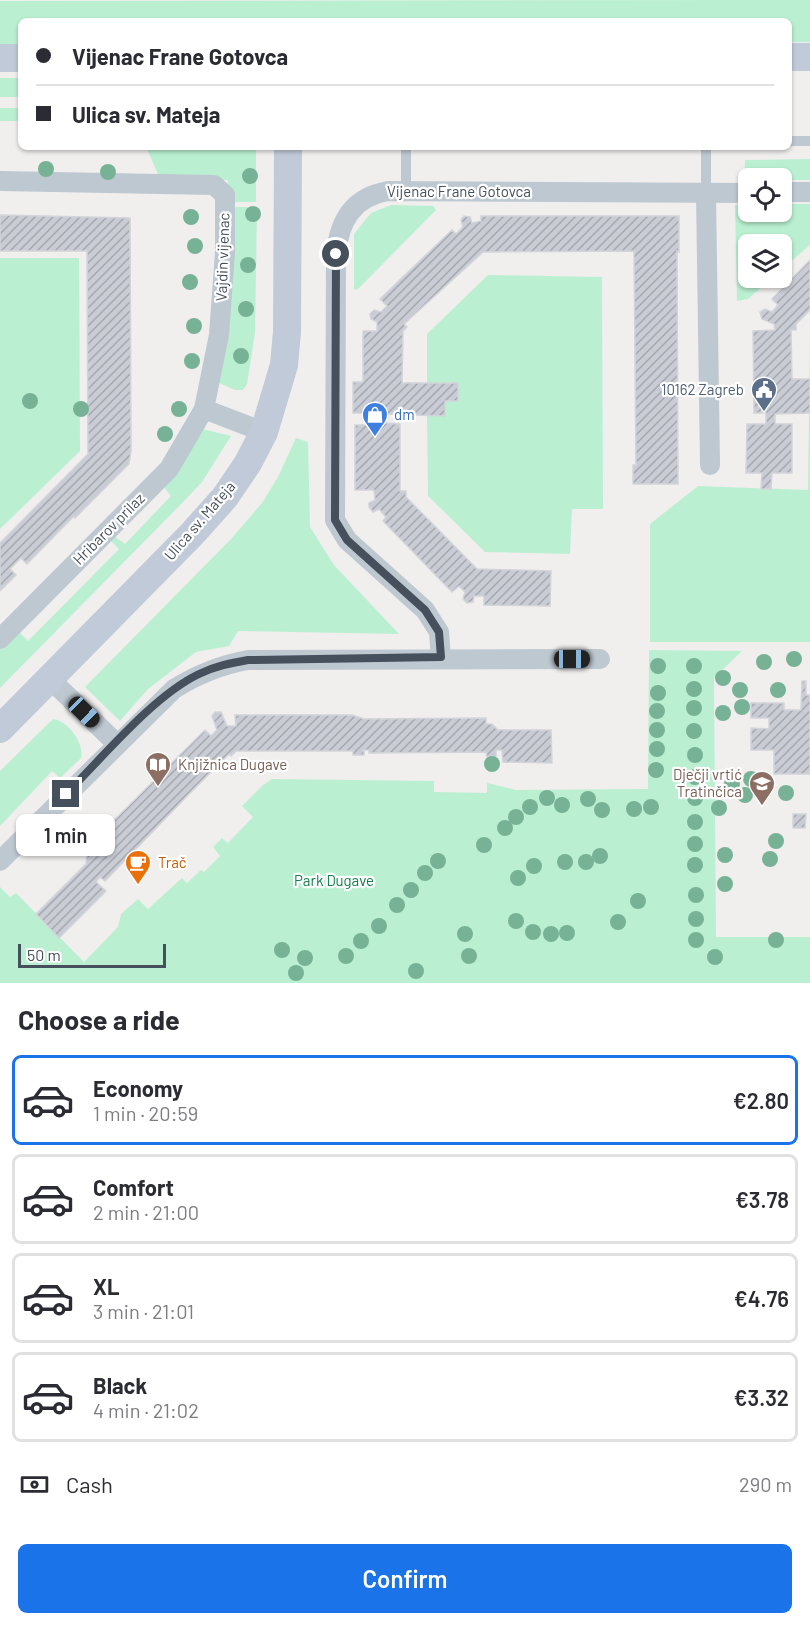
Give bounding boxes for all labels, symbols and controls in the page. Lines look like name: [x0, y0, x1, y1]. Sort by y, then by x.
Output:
text: Vijenac Frane Gotovca: [72, 43, 288, 69]
text: Ulica sv. Mateja: [72, 101, 220, 127]
map controls: [738, 168, 792, 288]
button: locate: [738, 168, 792, 222]
street label: Vijenac Frane Gotovca: [387, 182, 531, 200]
street label: Vajdin vijenac: [211, 212, 233, 302]
button: layers: [738, 234, 792, 288]
route start: [322, 240, 349, 267]
public building icon: 10162 Zagreb: [749, 375, 779, 413]
place label: 10162 Zagreb: [661, 380, 744, 398]
shop icon: dm: [360, 400, 390, 438]
place label: dm: [394, 405, 415, 423]
street label: Ulica sv. Mateja: [160, 477, 238, 564]
street label: Hribarov prilaz: [69, 489, 148, 568]
car: [554, 650, 590, 668]
car: [65, 693, 103, 731]
library icon: Knjižnica Dugave: [143, 750, 173, 788]
place label: Knjižnica Dugave: [178, 755, 287, 773]
place label: Dječji vrtić Tratinčica: [673, 765, 742, 800]
school or university icon: Dječji vrtić Tratinčica: [747, 769, 777, 807]
route end: [52, 780, 79, 807]
callout: 1 min: [16, 815, 116, 857]
text: 1 min: [44, 823, 87, 847]
cafe icon: Trač: [123, 848, 153, 886]
place label: Trač: [158, 853, 187, 871]
park label: Park Dugave: [294, 871, 374, 889]
scale bar: [18, 941, 166, 968]
text: 50 m: [27, 945, 61, 964]
text: Choose a ride: [18, 1003, 180, 1035]
icon: car: [21, 1073, 75, 1127]
text: Economy: [93, 1075, 183, 1101]
text: €2.80: [733, 1087, 789, 1113]
text: 1 min · 20:59: [93, 1101, 198, 1125]
icon: car: [21, 1172, 75, 1226]
text: Comfort: [93, 1174, 174, 1200]
text: €3.78: [735, 1186, 789, 1212]
text: 2 min · 21:00: [93, 1200, 199, 1224]
icon: car: [21, 1271, 75, 1325]
text: XL: [93, 1273, 119, 1299]
text: €4.76: [734, 1285, 789, 1311]
text: 3 min · 21:01: [93, 1299, 194, 1323]
icon: car: [21, 1370, 75, 1424]
text: Black: [93, 1372, 147, 1398]
text: €3.32: [734, 1384, 789, 1410]
text: 4 min · 21:02: [93, 1398, 199, 1422]
icon: cash: [18, 1468, 51, 1501]
text: Cash: [66, 1471, 113, 1497]
text: 290 m: [739, 1472, 792, 1496]
button: Confirm: [18, 1544, 792, 1613]

